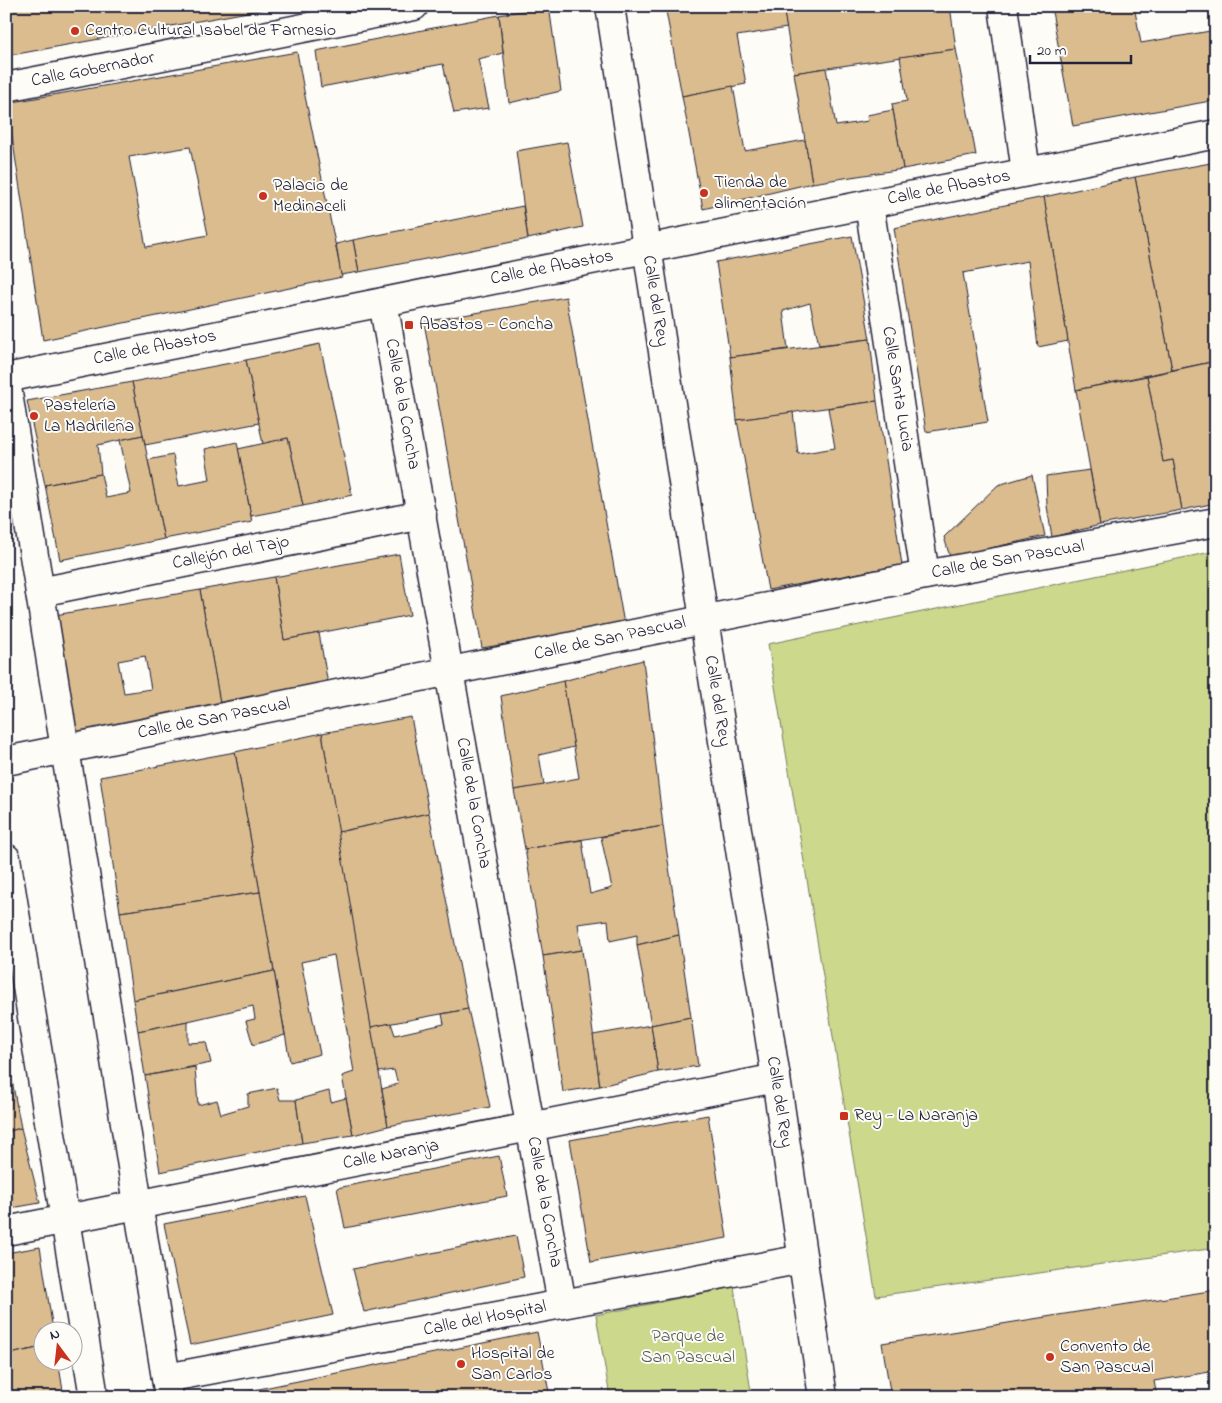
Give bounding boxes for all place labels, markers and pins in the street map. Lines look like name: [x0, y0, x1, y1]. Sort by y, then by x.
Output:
place label: Centro Cultural Isabel de Farnesio: [85, 18, 336, 44]
marker: Centro Cultural Isabel de Farnesio: [69, 25, 81, 37]
place label: Tienda de alimentación: [714, 170, 806, 217]
place label: Palacio de Medinaceli: [273, 173, 349, 220]
marker: Tienda de alimentación: [698, 187, 710, 199]
marker: Palacio de Medinaceli: [257, 190, 269, 202]
place label: Abastos - Concha: [419, 312, 553, 338]
marker: Abastos - Concha: [403, 319, 415, 331]
place label: Pastelería La Madrileña: [44, 393, 134, 440]
marker: Pastelería La Madrileña: [28, 410, 40, 422]
place label: Rey - La Naranja: [854, 1103, 978, 1129]
marker: Rey - La Naranja: [838, 1110, 850, 1122]
place label: Convento de San Pascual: [1060, 1334, 1154, 1381]
place label: Hospital de San Carlos: [471, 1341, 555, 1388]
marker: Convento de San Pascual: [1044, 1351, 1056, 1363]
marker: Hospital de San Carlos: [455, 1358, 467, 1370]

